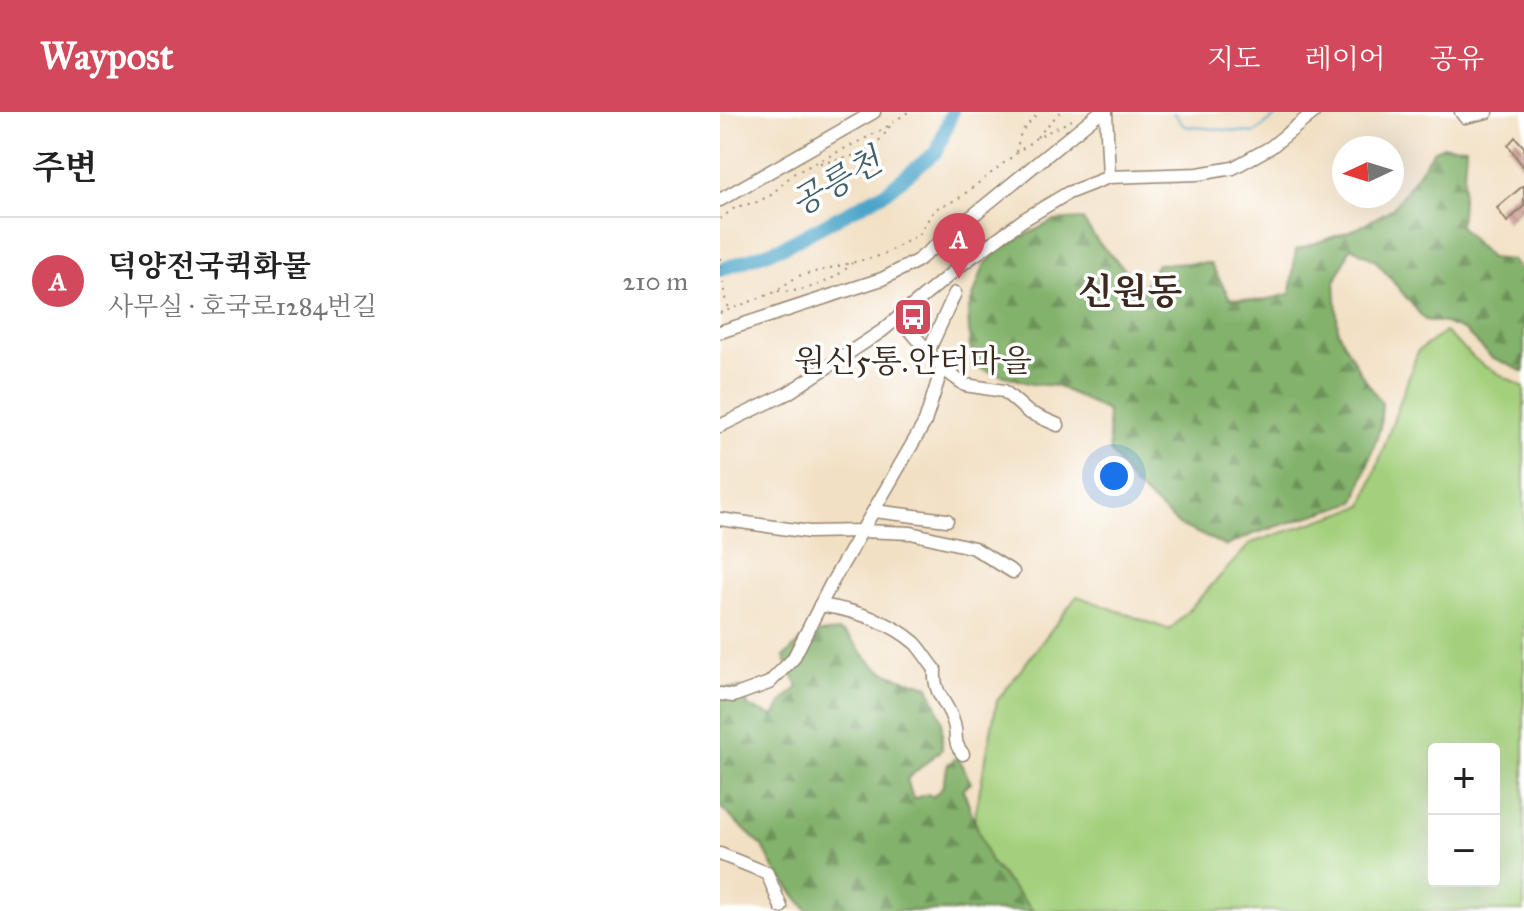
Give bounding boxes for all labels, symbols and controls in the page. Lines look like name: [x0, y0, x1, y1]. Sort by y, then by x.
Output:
text: Waypost: [40, 33, 173, 79]
text: 지도: [1207, 41, 1261, 76]
text: 레이어: [1305, 41, 1386, 76]
text: 공유: [1430, 41, 1484, 76]
north arrow: [1332, 136, 1404, 208]
water label: 공릉천: [783, 139, 891, 224]
text: 주변: [32, 147, 98, 188]
pin: A: [933, 213, 985, 279]
text: 덕양전국퀵화물: [108, 248, 311, 284]
text: A: [49, 265, 67, 297]
text: 210 m: [622, 265, 688, 297]
district label: 신원동: [1078, 270, 1182, 314]
text: 사무실 · 호국로1284번길: [108, 290, 377, 322]
bus stop icon: 원신5통.안터마을: [892, 296, 934, 338]
place label: 원신5통.안터마을: [794, 342, 1032, 381]
your location: [1094, 456, 1134, 496]
map controls: [1428, 743, 1500, 887]
button: +: [1428, 743, 1500, 815]
button: −: [1428, 815, 1500, 887]

